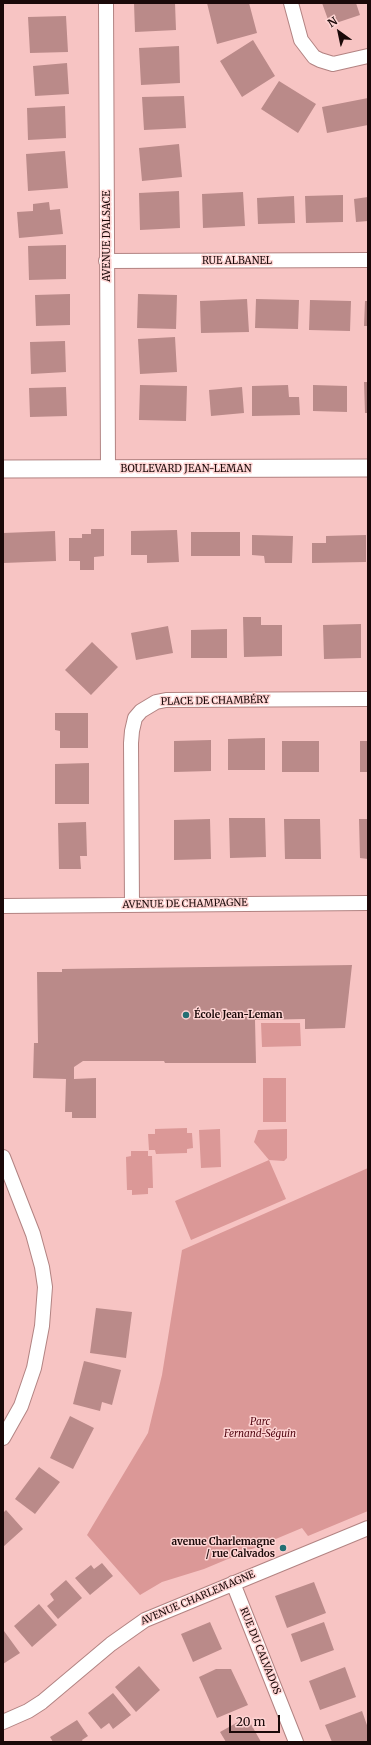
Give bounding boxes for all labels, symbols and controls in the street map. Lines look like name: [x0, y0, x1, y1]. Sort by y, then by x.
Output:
north arrow: [319, 12, 359, 52]
text: N: [325, 14, 340, 30]
street label: AVENUE D'ALSACE: [101, 190, 113, 282]
street label: RUE ALBANEL: [202, 255, 272, 267]
street label: BOULEVARD JEAN-LEMAN: [121, 463, 251, 475]
street label: PLACE DE CHAMBÉRY: [161, 694, 269, 708]
street label: AVENUE DE CHAMPAGNE: [122, 897, 248, 911]
place label: École Jean-Leman: [194, 1009, 282, 1021]
marker: École Jean-Leman: [181, 1010, 191, 1020]
park label: Parc Fernand-Séguin: [224, 1416, 296, 1440]
place label: avenue Charlemagne / rue Calvados: [172, 1536, 275, 1560]
marker: avenue Charlemagne / rue Calvados: [278, 1543, 288, 1553]
street label: AVENUE CHARLEMAGNE: [139, 1568, 257, 1628]
street label: RUE DU CALVADOS: [237, 1606, 283, 1696]
scale bar: [231, 1707, 282, 1733]
text: 20 m: [236, 1714, 265, 1729]

